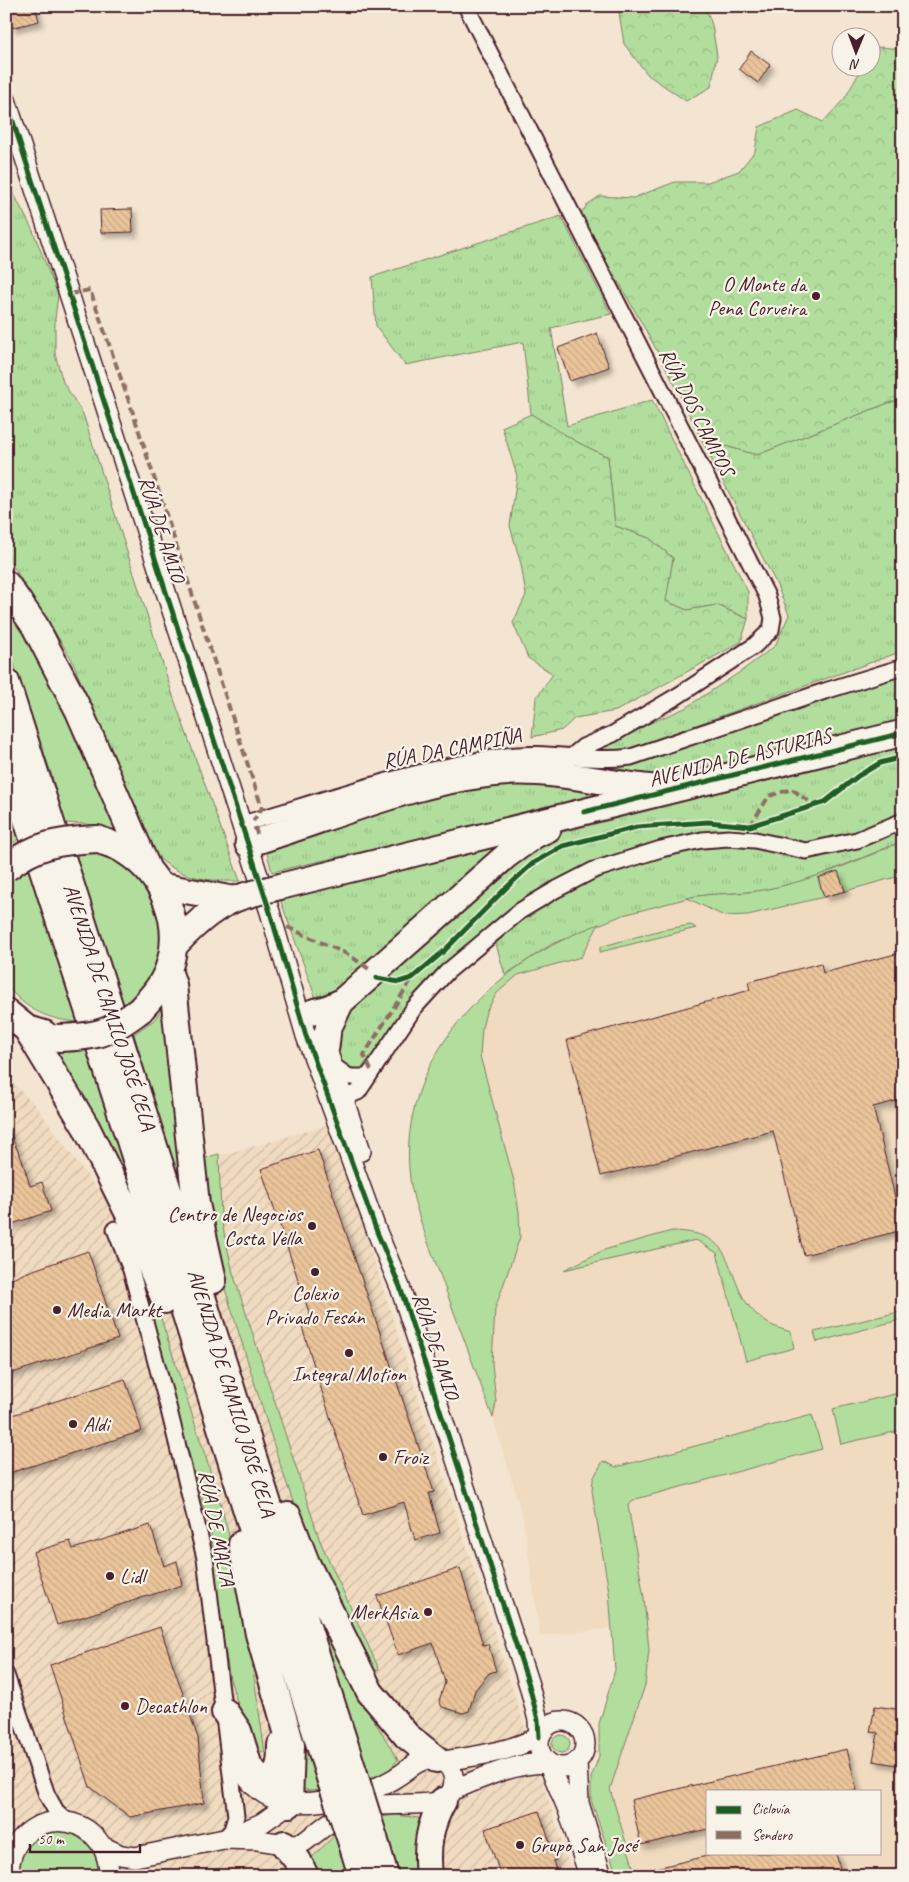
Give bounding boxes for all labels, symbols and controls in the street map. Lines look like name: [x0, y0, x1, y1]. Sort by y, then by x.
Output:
north arrow: [832, 28, 882, 78]
text: N: [849, 56, 860, 73]
place label: O Monte da Pena Corveira: [708, 271, 808, 321]
marker: O Monte da Pena Corveira: [810, 290, 822, 302]
street label: RÚA DOS CAMPOS: [654, 344, 742, 483]
street label: RÚA DE AMIO: [133, 473, 192, 588]
street label: AVENIDA DE ASTURIAS: [646, 721, 837, 792]
street label: RÚA DA CAMPIÑA: [381, 722, 525, 774]
street label: AVENIDA DE CAMILO JOSÉ CELA: [58, 881, 162, 1134]
place label: Centro de Negocios Costa Vella: [168, 1201, 304, 1251]
marker: Centro de Negocios Costa Vella: [306, 1220, 318, 1232]
street label: AVENIDA DE CAMILO JOSÉ CELA: [182, 1266, 282, 1520]
marker: Colexio Privado Fesán: [309, 1266, 321, 1278]
place label: Colexio Privado Fesán: [265, 1280, 365, 1330]
street label: RÚA DE AMIO: [407, 1290, 466, 1405]
place label: Media Markt: [67, 1297, 163, 1323]
marker: Media Markt: [51, 1304, 63, 1316]
marker: Integral Motion: [343, 1347, 355, 1359]
place label: Integral Motion: [292, 1361, 406, 1387]
place label: Aldi: [83, 1411, 112, 1437]
marker: Aldi: [67, 1418, 79, 1430]
place label: Froiz: [393, 1444, 430, 1470]
marker: Froiz: [377, 1451, 389, 1463]
street label: RÚA DE MALTA: [193, 1468, 241, 1589]
place label: Lidl: [120, 1563, 148, 1589]
marker: Lidl: [104, 1570, 116, 1582]
place label: MerkAsia: [351, 1599, 420, 1625]
marker: MerkAsia: [422, 1606, 434, 1618]
place label: Decathlon: [135, 1693, 207, 1719]
marker: Decathlon: [119, 1700, 131, 1712]
legend: [706, 1790, 882, 1854]
text: Ciclovía: [752, 1800, 791, 1819]
scale bar: [30, 1822, 140, 1854]
text: Sendero: [752, 1826, 793, 1845]
text: 50 m: [38, 1830, 65, 1849]
place label: Grupo San José: [530, 1832, 640, 1858]
marker: Grupo San José: [514, 1839, 526, 1851]

